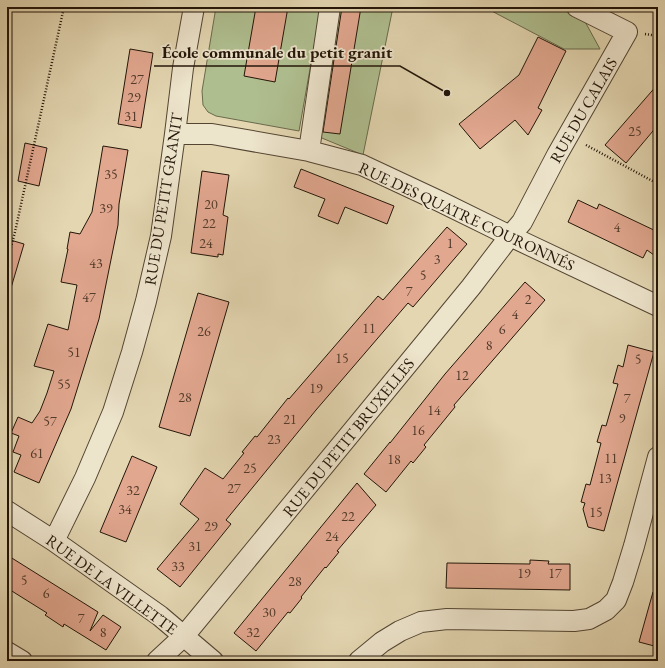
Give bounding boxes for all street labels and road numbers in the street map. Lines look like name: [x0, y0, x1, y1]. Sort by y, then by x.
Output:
street label: RUE DU CALAIS: [545, 54, 622, 167]
street label: RUE DU PETIT GRANIT: [140, 111, 188, 287]
street label: RUE DES QUATRE COURONNÉS: [355, 157, 578, 276]
street label: RUE DU PETIT BRUXELLES: [278, 354, 419, 521]
street label: RUE DE LA VILLETTE: [42, 530, 182, 639]

